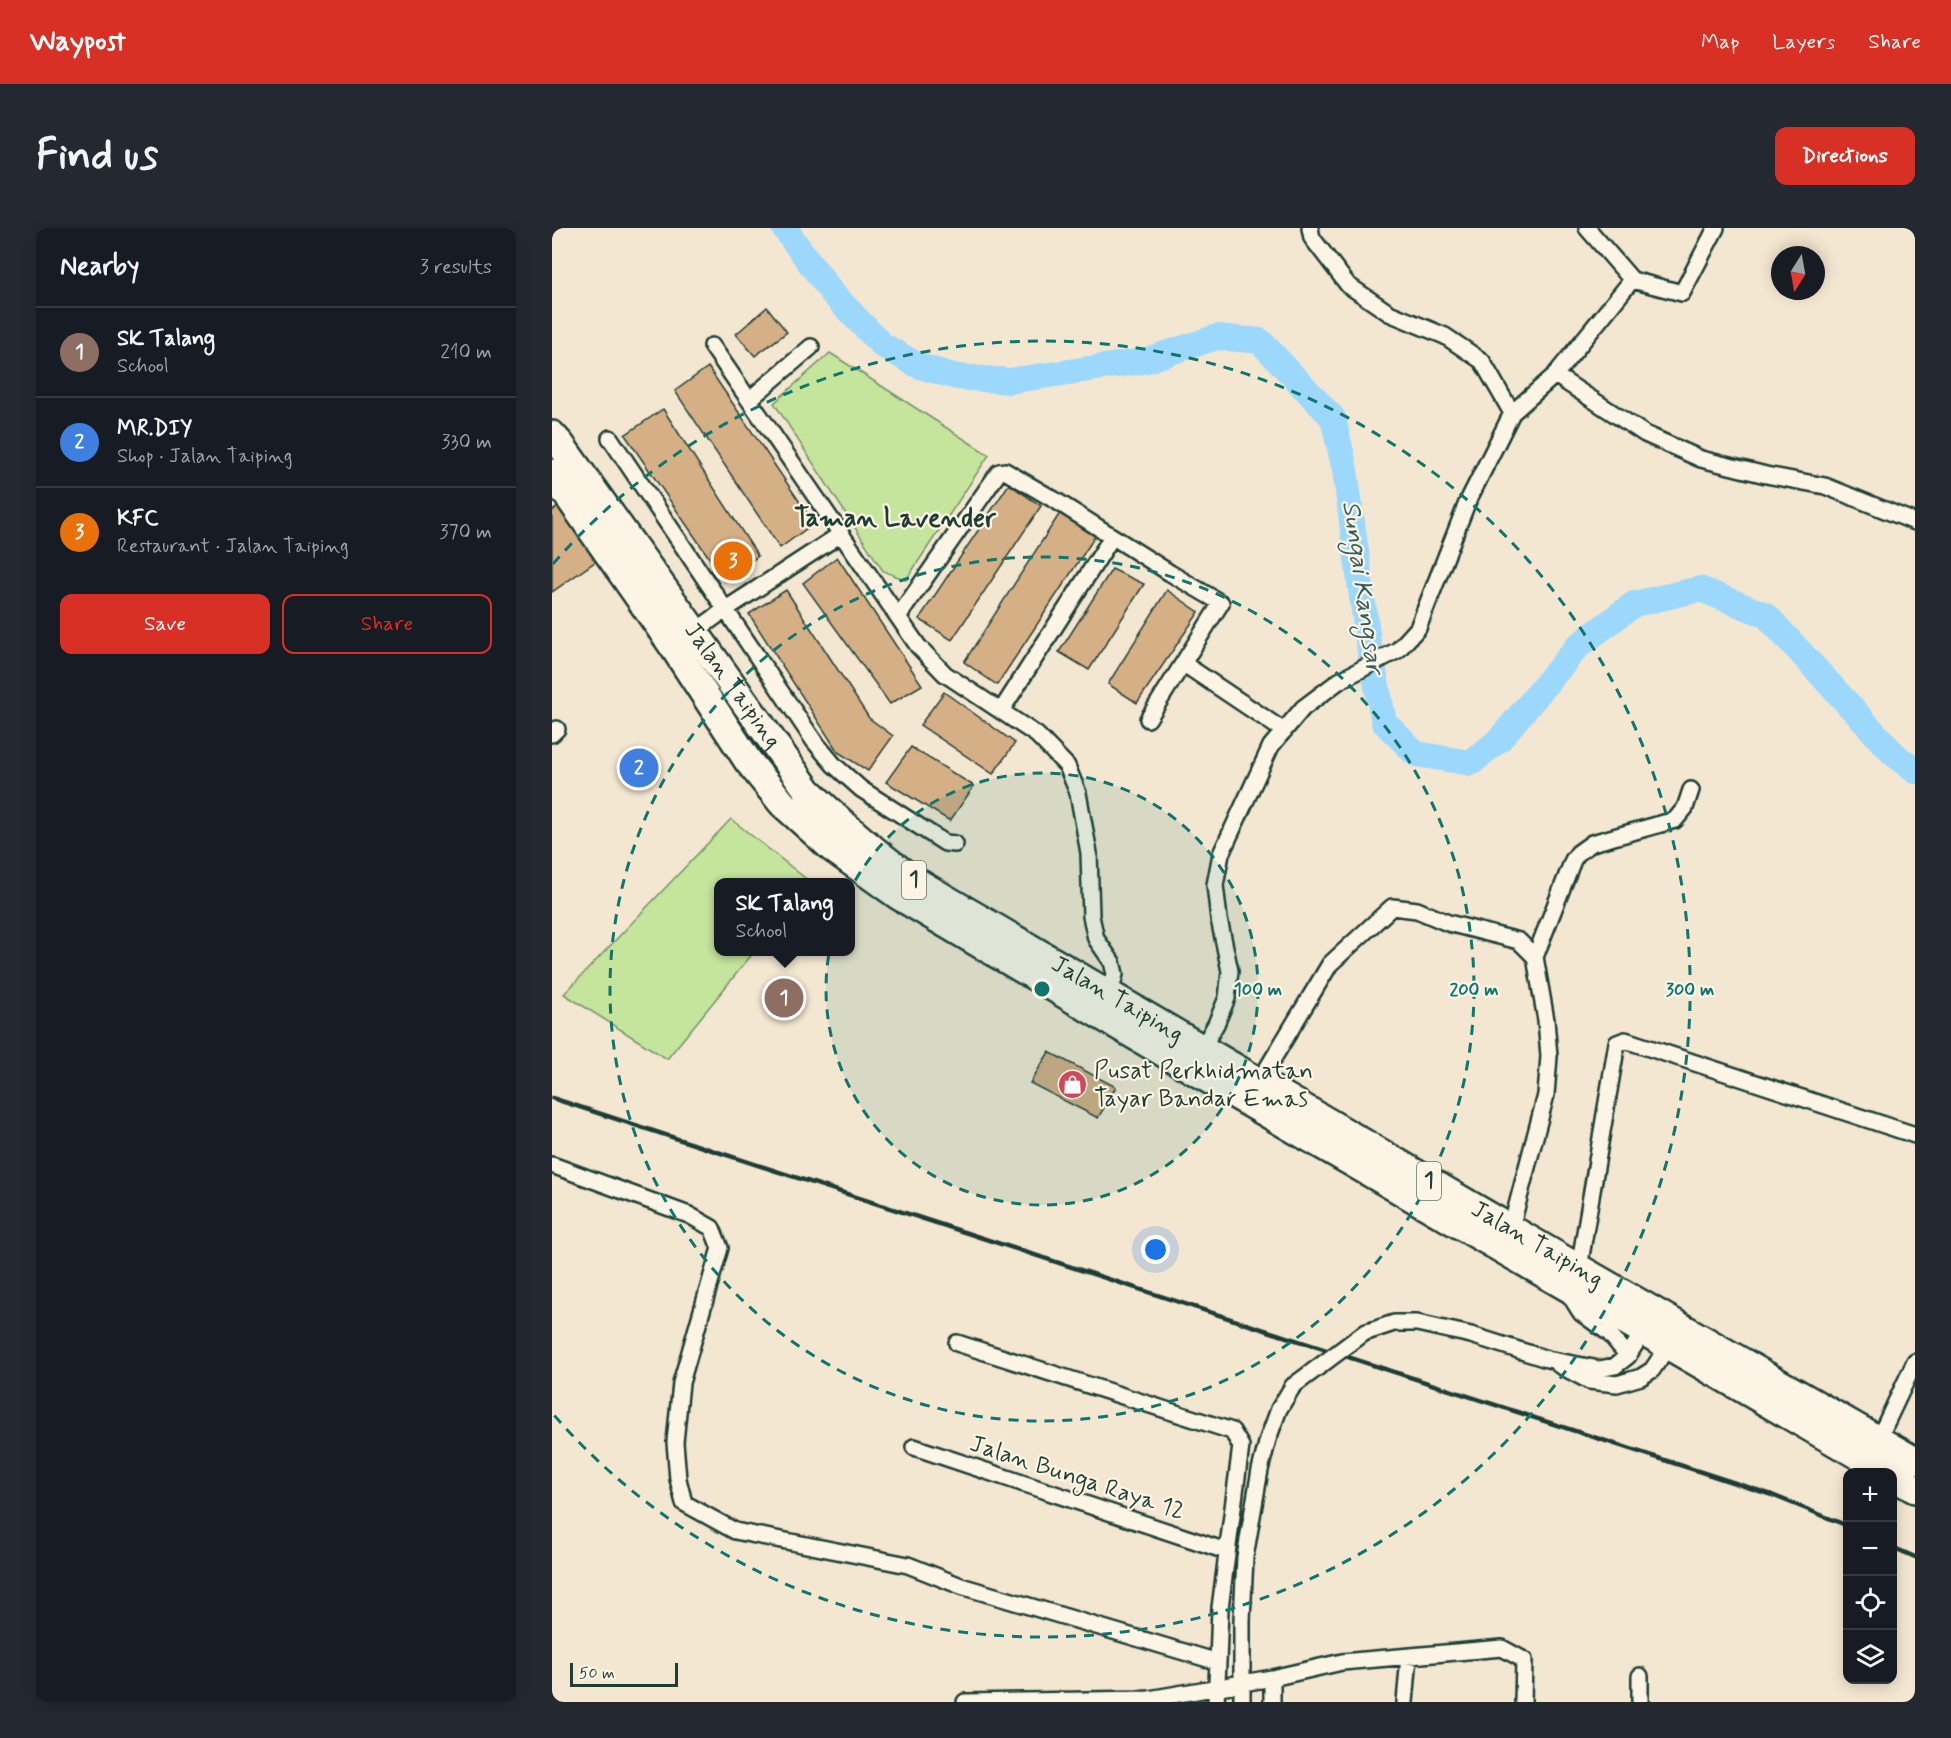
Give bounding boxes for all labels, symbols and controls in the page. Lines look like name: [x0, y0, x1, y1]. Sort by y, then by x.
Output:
text: Waypost: [30, 24, 126, 61]
text: Map: [1701, 28, 1739, 56]
text: Layers: [1772, 28, 1835, 56]
text: Share: [1868, 28, 1921, 56]
button: Directions: [1775, 127, 1915, 185]
text: Find us: [36, 129, 158, 184]
north arrow: [1771, 246, 1825, 300]
text: Nearby: [60, 250, 139, 284]
text: 3 results: [420, 254, 492, 281]
text: SK Talang: [117, 325, 215, 353]
text: 1: [75, 339, 84, 366]
text: 210 m: [440, 339, 492, 366]
text: School: [117, 353, 169, 380]
text: MR.DIY: [117, 415, 192, 443]
text: 2: [75, 429, 84, 456]
text: 330 m: [441, 429, 492, 456]
text: Shop · Jalan Taiping: [117, 443, 293, 470]
water label: Sungai Kangsar: [1331, 499, 1391, 679]
district label: Taman Lavender: [794, 502, 997, 536]
text: KFC: [117, 505, 159, 533]
text: 3: [75, 519, 84, 546]
text: 370 m: [440, 519, 492, 546]
text: Restaurant · Jalan Taiping: [117, 533, 349, 560]
pin: 3: [714, 538, 753, 584]
button: Save: [60, 594, 270, 654]
button: Share: [282, 594, 492, 654]
street label: Jalan Taiping: [677, 616, 788, 755]
pin: 2: [620, 746, 658, 790]
road number: 1: [902, 861, 926, 899]
popup: [714, 878, 855, 956]
text: SK Talang: [736, 890, 834, 918]
text: School: [736, 918, 787, 945]
street label: Jalan Taiping: [1046, 948, 1189, 1050]
pin: 1: [764, 976, 804, 1020]
text: 100 m: [1234, 978, 1282, 1002]
text: 200 m: [1449, 978, 1499, 1002]
text: 300 m: [1666, 978, 1714, 1002]
centre of rings: [1032, 979, 1052, 999]
place label: Pusat Perkhidmatan Tayar Bandar Emas: [1094, 1056, 1313, 1115]
shop icon: Pusat Perkhidmatan Tayar Bandar Emas: [1057, 1069, 1089, 1101]
road number: 1: [1417, 1162, 1441, 1200]
street label: Jalan Taiping: [1465, 1194, 1609, 1295]
your location: [1141, 1235, 1170, 1264]
street label: Jalan Bunga Raya 12: [965, 1429, 1188, 1529]
map controls: [1843, 1468, 1897, 1684]
button: +: [1843, 1468, 1897, 1522]
button: −: [1843, 1522, 1897, 1576]
button: locate: [1843, 1576, 1897, 1630]
button: layers: [1843, 1630, 1897, 1684]
scale bar: [570, 1660, 678, 1688]
text: 50 m: [579, 1663, 615, 1684]

